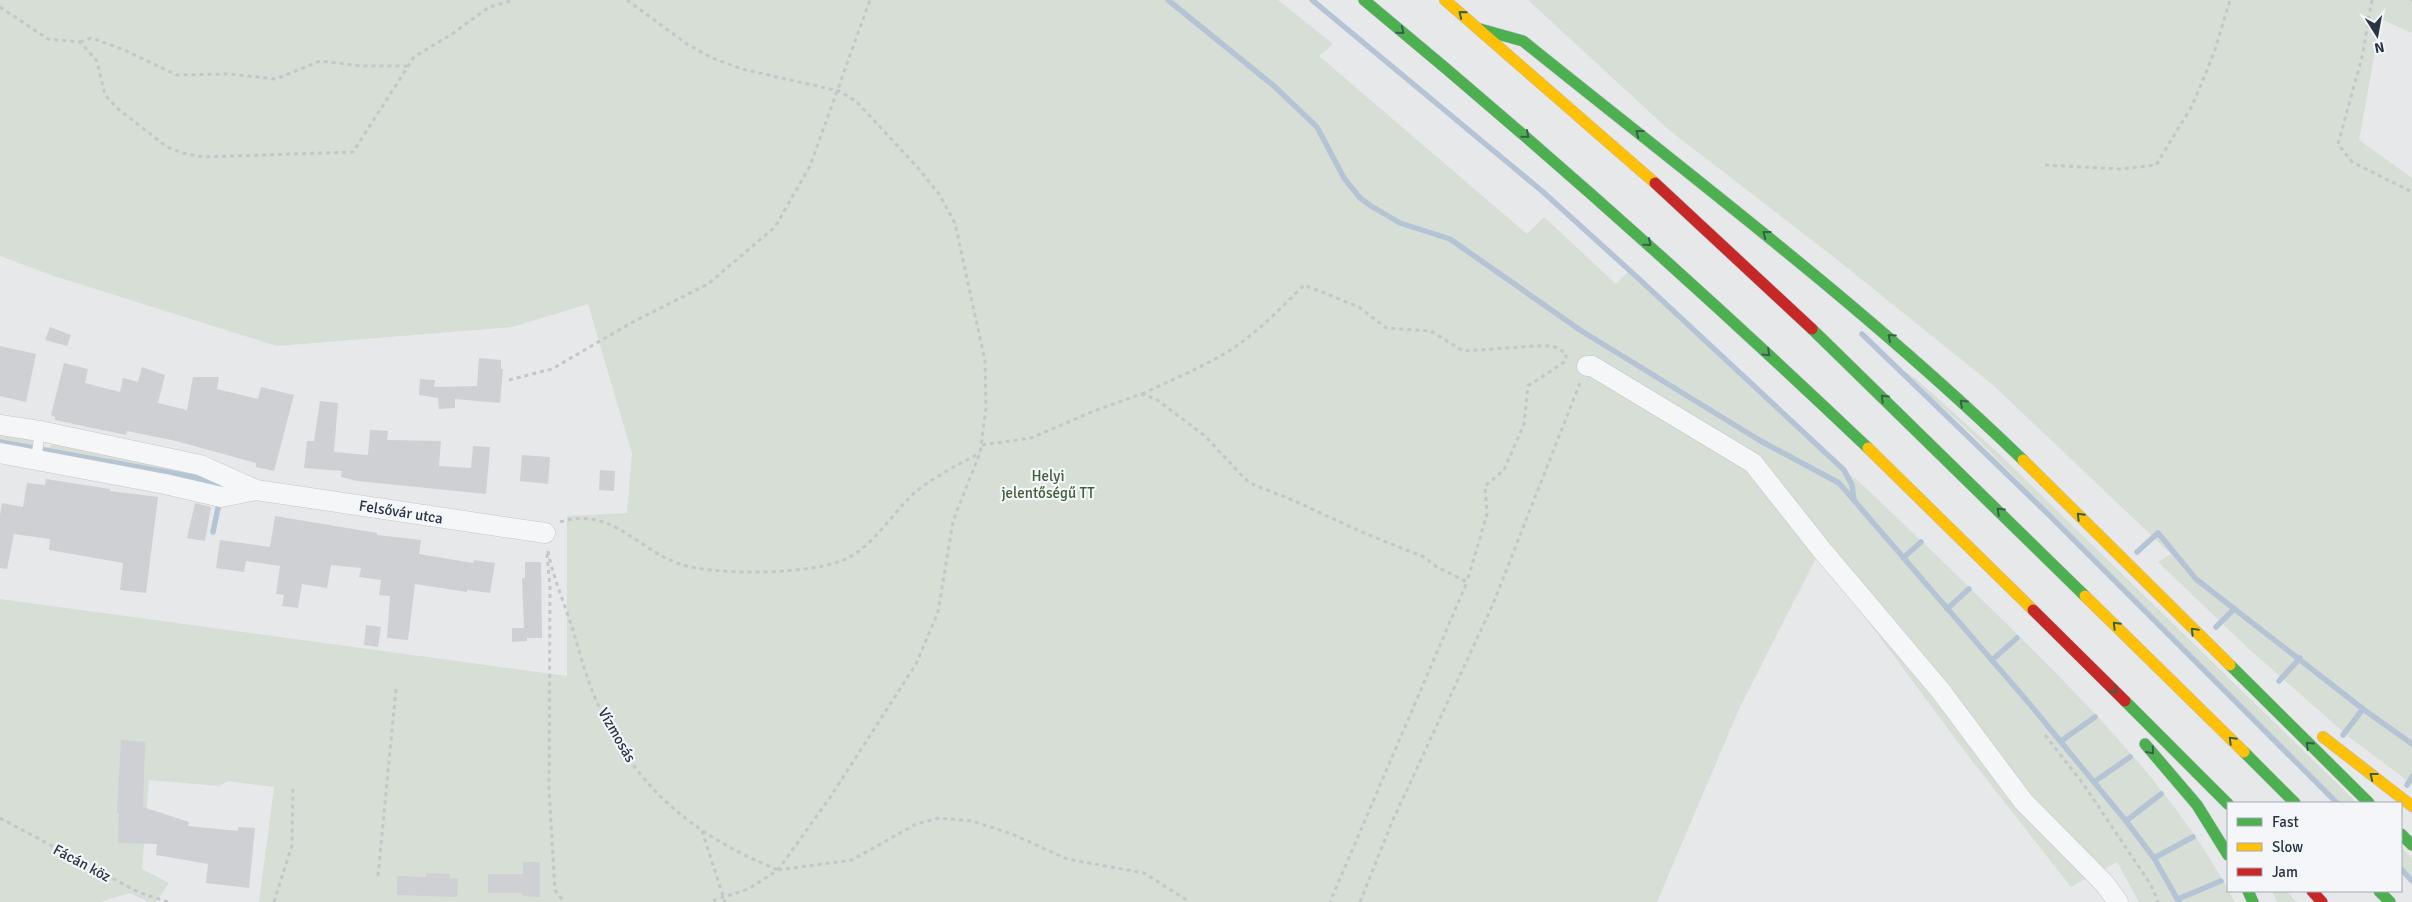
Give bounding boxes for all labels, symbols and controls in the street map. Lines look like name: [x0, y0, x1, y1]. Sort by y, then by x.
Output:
north arrow: [2352, 10, 2402, 60]
one-way arrow: [1459, 11, 1468, 20]
one-way arrow: [1396, 25, 1405, 34]
text: N: [2373, 38, 2386, 57]
one-way arrow: [1520, 129, 1529, 138]
one-way arrow: [1636, 130, 1645, 138]
one-way arrow: [1763, 231, 1772, 239]
one-way arrow: [1642, 237, 1651, 246]
one-way arrow: [1888, 334, 1897, 343]
one-way arrow: [1761, 347, 1770, 356]
one-way arrow: [1881, 395, 1890, 404]
one-way arrow: [1960, 400, 1969, 409]
park label: Helyi jelentőségű TT: [1001, 467, 1095, 502]
street label: Felsővár utca: [358, 496, 444, 528]
one-way arrow: [1997, 508, 2006, 517]
one-way arrow: [2077, 513, 2086, 522]
one-way arrow: [2113, 622, 2122, 631]
one-way arrow: [2191, 628, 2200, 637]
one-way arrow: [2108, 685, 2117, 694]
street label: Vízmosás: [594, 705, 640, 766]
one-way arrow: [2228, 736, 2237, 745]
one-way arrow: [2306, 742, 2315, 751]
one-way arrow: [2146, 745, 2154, 754]
one-way arrow: [2370, 774, 2379, 782]
legend: [2227, 802, 2402, 892]
text: Fast: [2272, 813, 2299, 831]
text: Slow: [2272, 838, 2303, 856]
street label: Fácán köz: [50, 840, 114, 886]
text: Jam: [2272, 863, 2298, 881]

